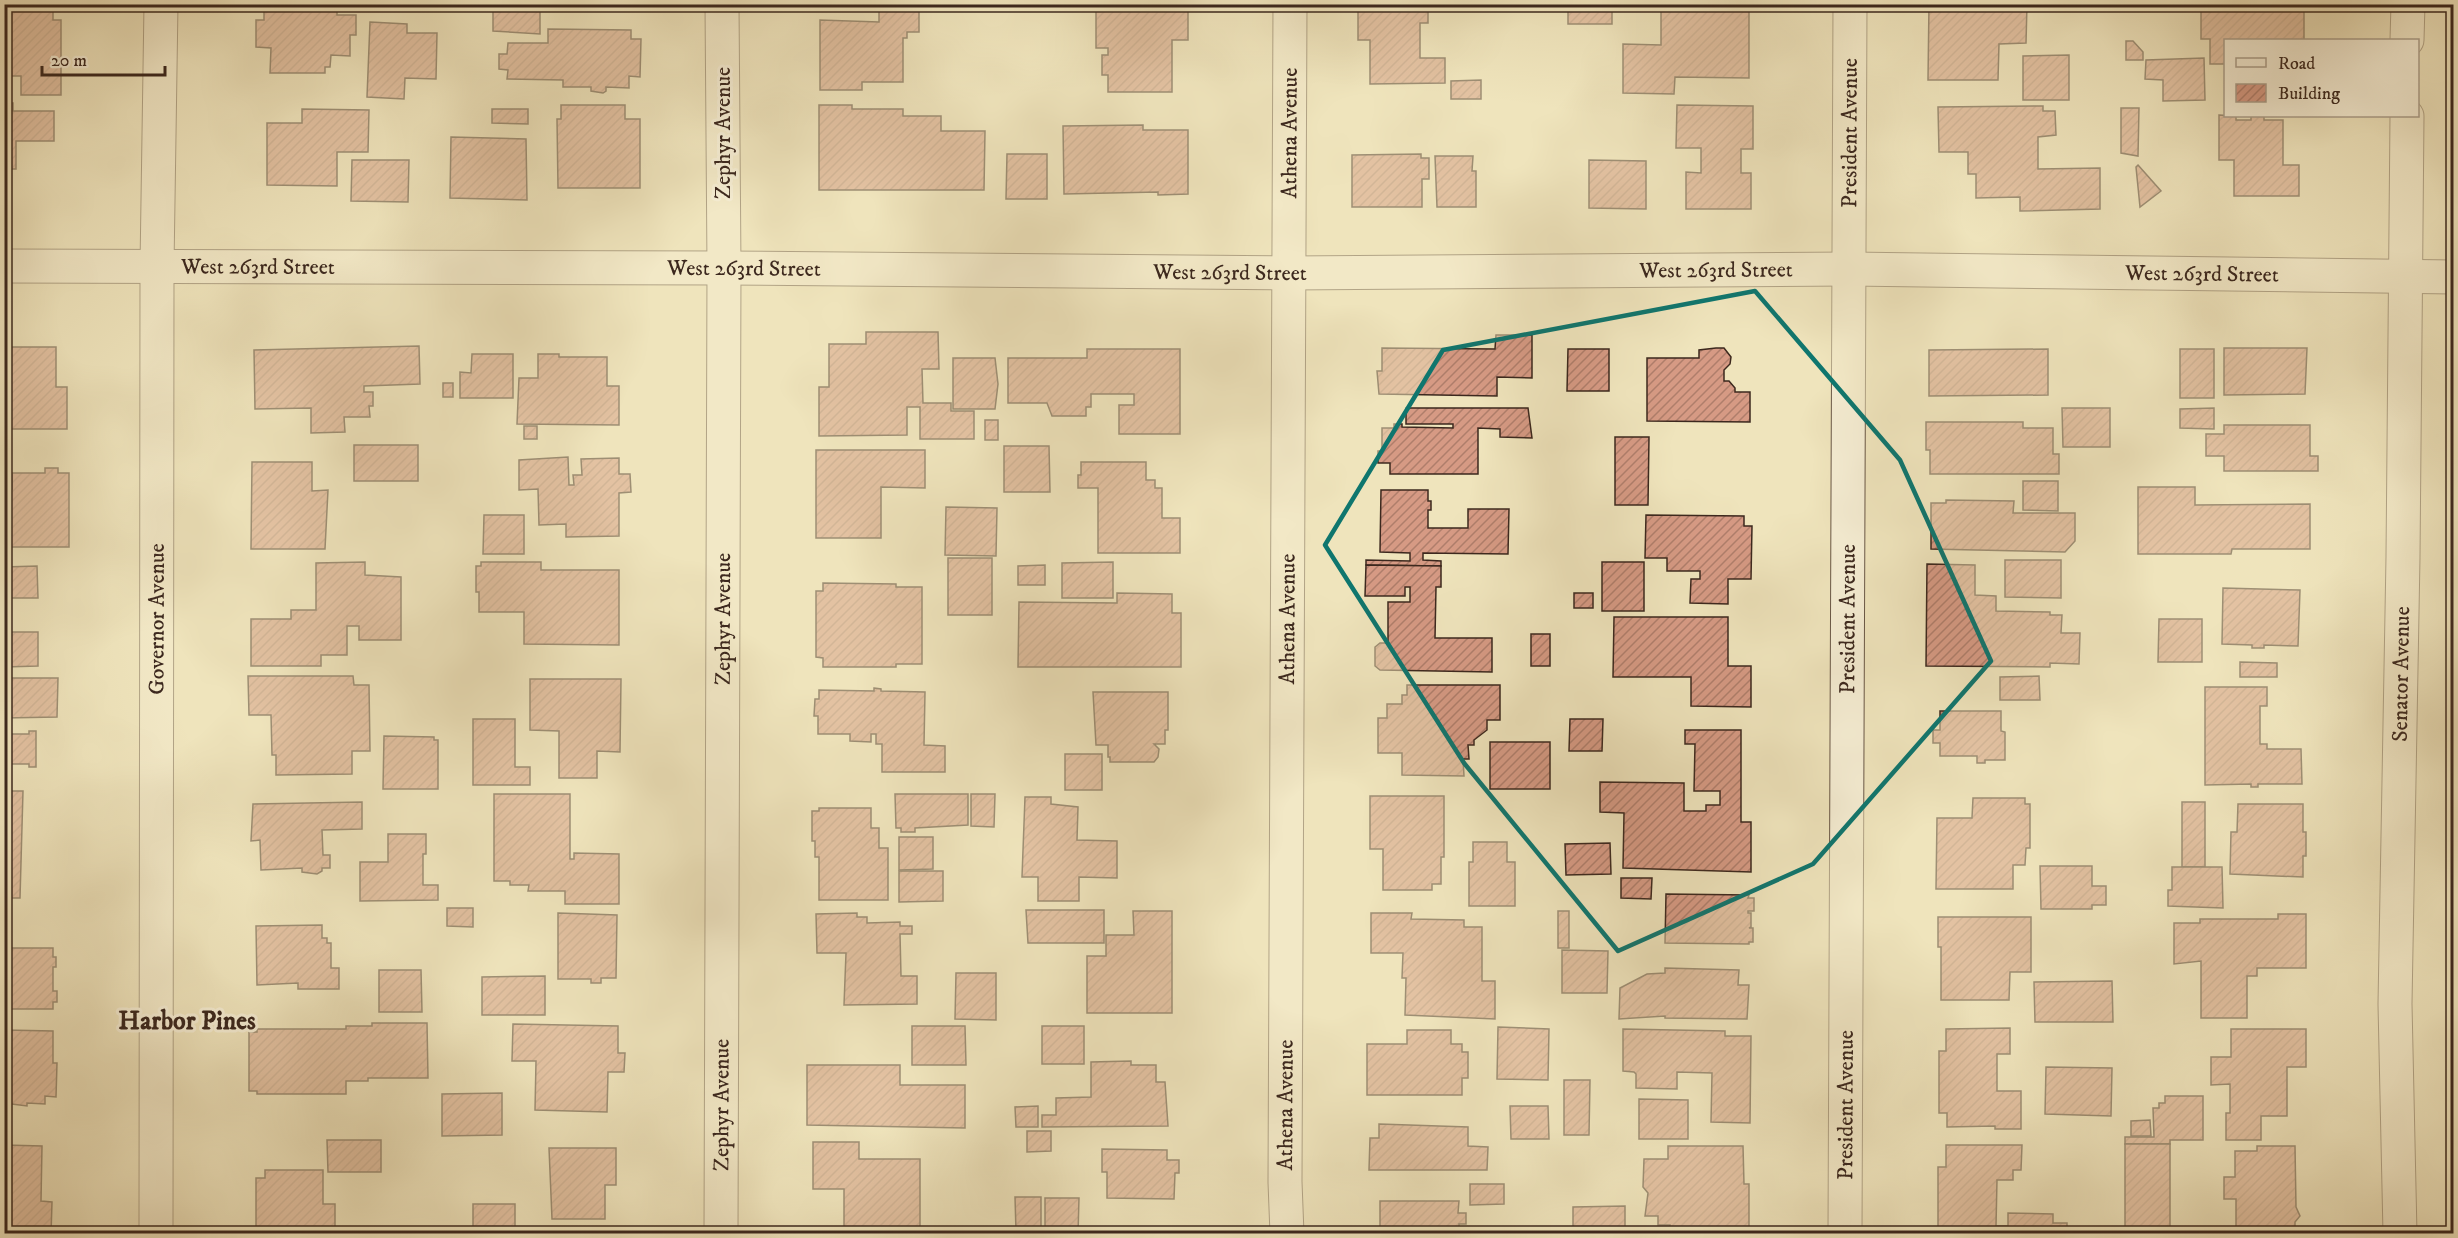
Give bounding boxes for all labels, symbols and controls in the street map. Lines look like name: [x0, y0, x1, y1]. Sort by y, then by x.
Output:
scale bar: [42, 39, 165, 77]
legend: [2224, 39, 2419, 117]
text: 20 m: [51, 50, 87, 72]
text: Road: [2278, 53, 2315, 75]
street label: President Avenue: [1836, 58, 1863, 208]
street label: Zephyr Avenue: [710, 67, 737, 199]
street label: Athena Avenue: [1276, 68, 1303, 198]
text: Building: [2278, 83, 2340, 105]
street label: West 263rd Street: [180, 253, 335, 280]
street label: West 263rd Street: [666, 254, 821, 282]
street label: West 263rd Street: [1638, 256, 1793, 284]
street label: West 263rd Street: [1152, 258, 1307, 287]
street label: West 263rd Street: [2124, 259, 2279, 288]
street label: Governor Avenue: [143, 543, 170, 695]
street label: President Avenue: [1834, 544, 1861, 694]
street label: Zephyr Avenue: [709, 553, 737, 685]
street label: Athena Avenue: [1274, 554, 1301, 684]
street label: Senator Avenue: [2386, 606, 2416, 742]
district label: Harbor Pines: [118, 1005, 256, 1038]
street label: President Avenue: [1832, 1030, 1859, 1180]
street label: Zephyr Avenue: [708, 1039, 735, 1171]
street label: Athena Avenue: [1272, 1040, 1299, 1170]

